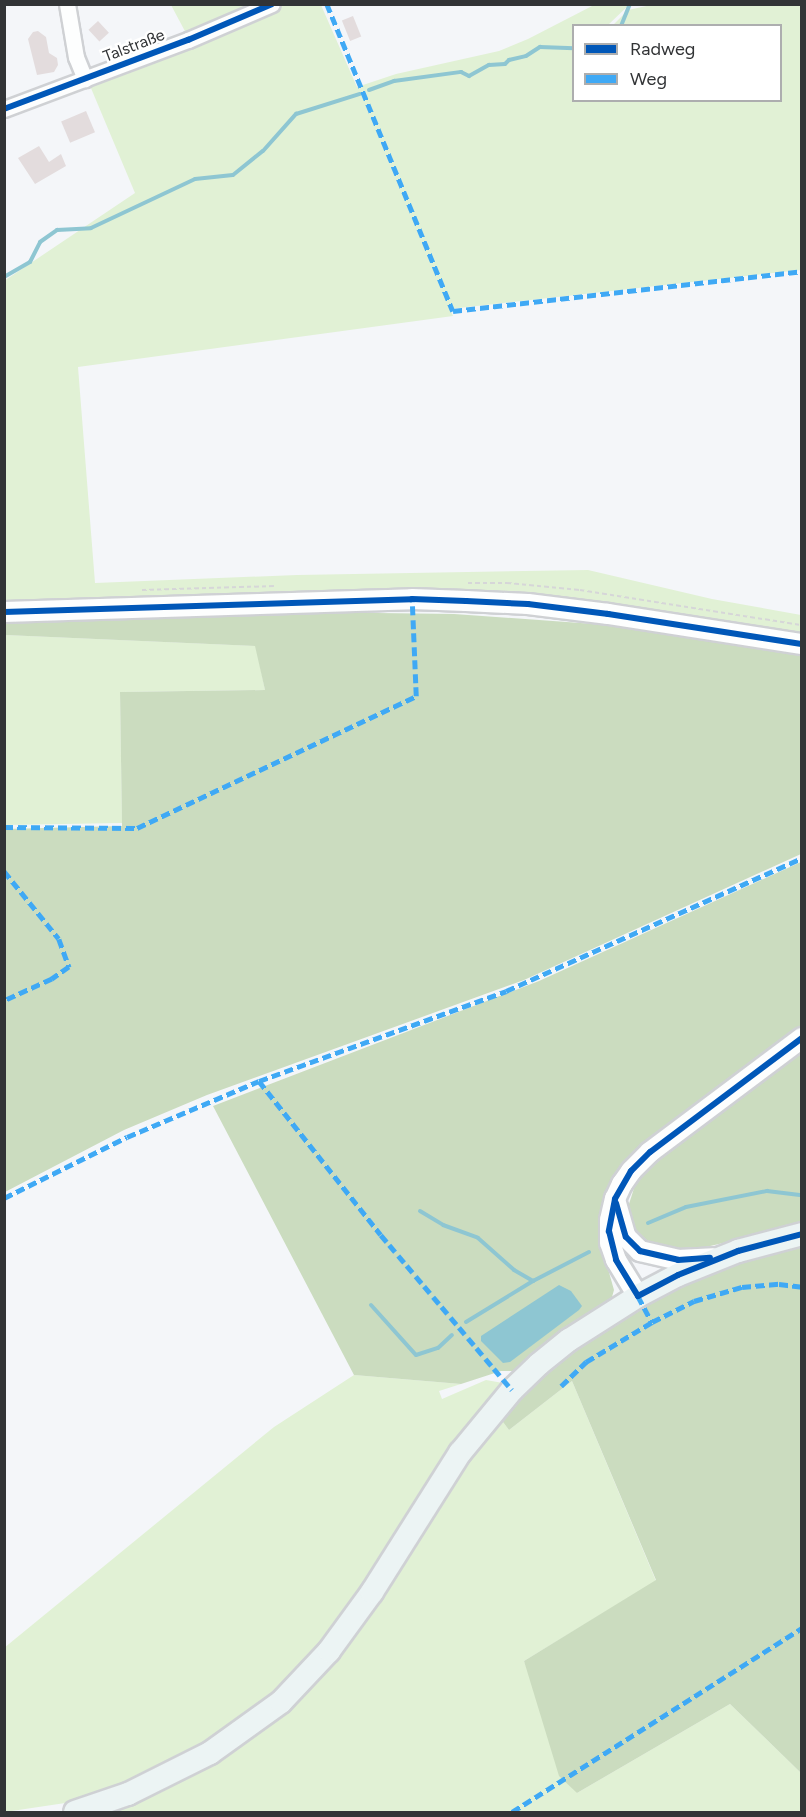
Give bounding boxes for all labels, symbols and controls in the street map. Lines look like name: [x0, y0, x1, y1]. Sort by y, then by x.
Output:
legend: [572, 24, 782, 102]
street label: Talstraße: [101, 26, 167, 66]
text: Radweg: [630, 38, 695, 60]
text: Weg: [630, 68, 667, 90]

